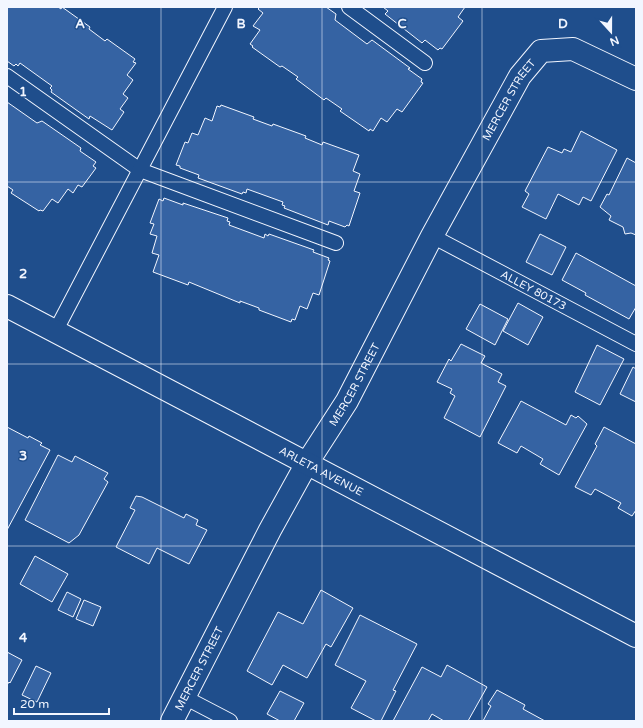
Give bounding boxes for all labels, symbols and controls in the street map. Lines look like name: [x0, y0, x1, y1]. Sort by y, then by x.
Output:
north arrow: [591, 12, 631, 52]
text: A: [75, 16, 85, 32]
text: B: [236, 16, 246, 32]
text: C: [397, 16, 407, 32]
text: D: [558, 16, 568, 32]
text: N: [608, 33, 621, 49]
street label: MERCER STREET: [480, 57, 538, 143]
text: 1: [19, 84, 27, 100]
text: 2: [19, 266, 27, 282]
street label: ALLEY 80173: [498, 268, 569, 313]
street label: MERCER STREET: [327, 341, 383, 429]
street label: ARLETA AVENUE: [277, 444, 365, 499]
text: 3: [19, 448, 27, 464]
street label: MERCER STREET: [172, 624, 226, 713]
text: 4: [19, 630, 28, 646]
scale bar: [14, 690, 109, 716]
text: 20 m: [20, 697, 49, 711]

